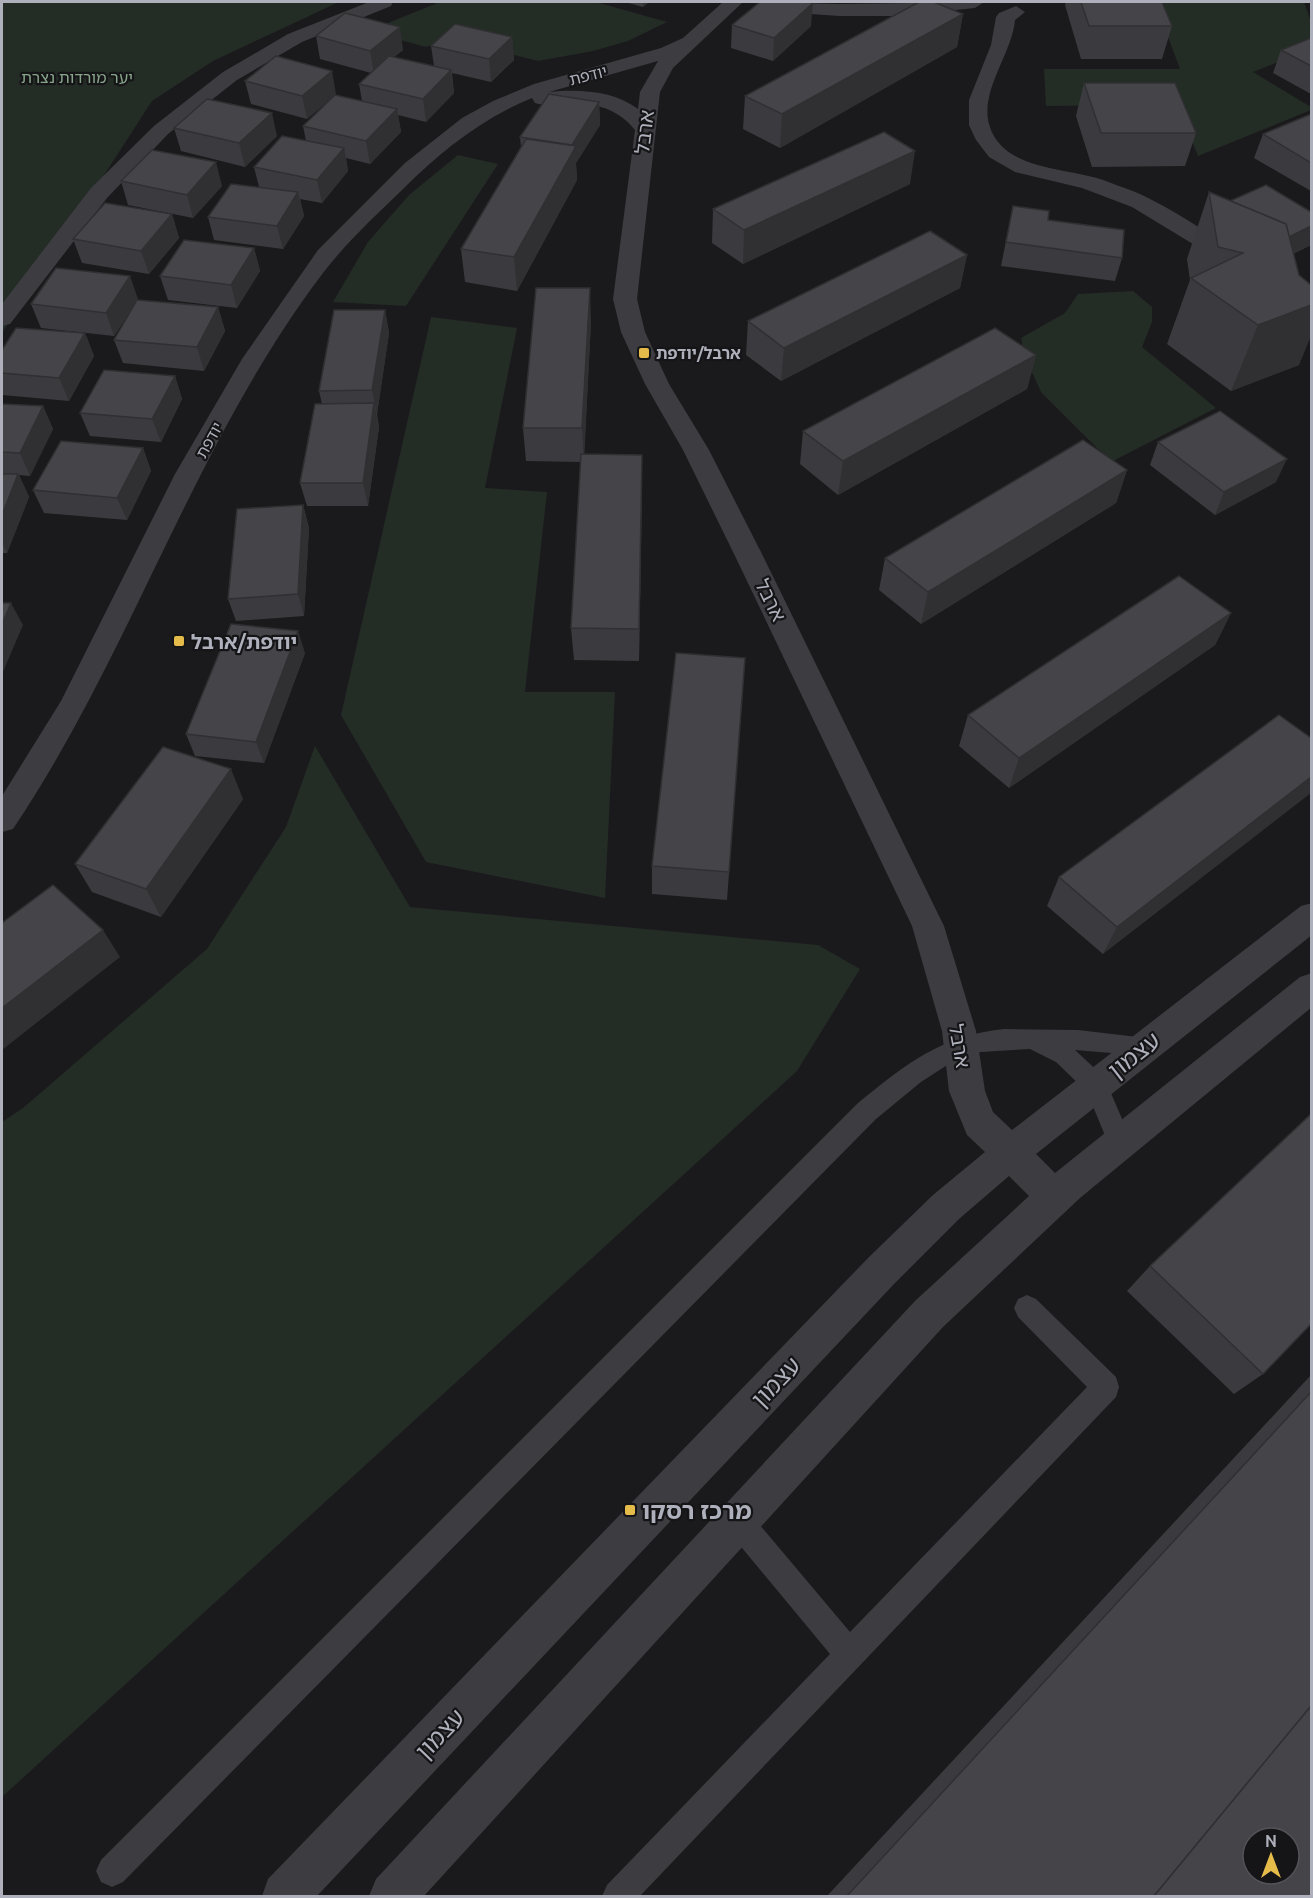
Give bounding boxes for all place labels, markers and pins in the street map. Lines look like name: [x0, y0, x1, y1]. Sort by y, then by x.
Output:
place label: ארבל/יודפת: [656, 344, 741, 362]
marker: ארבל/יודפת: [637, 346, 651, 360]
place label: יודפת/ארבל: [191, 630, 297, 653]
marker: יודפת/ארבל: [172, 634, 186, 648]
place label: מרכז רסקו: [642, 1497, 752, 1524]
marker: מרכז רסקו: [623, 1503, 637, 1517]

